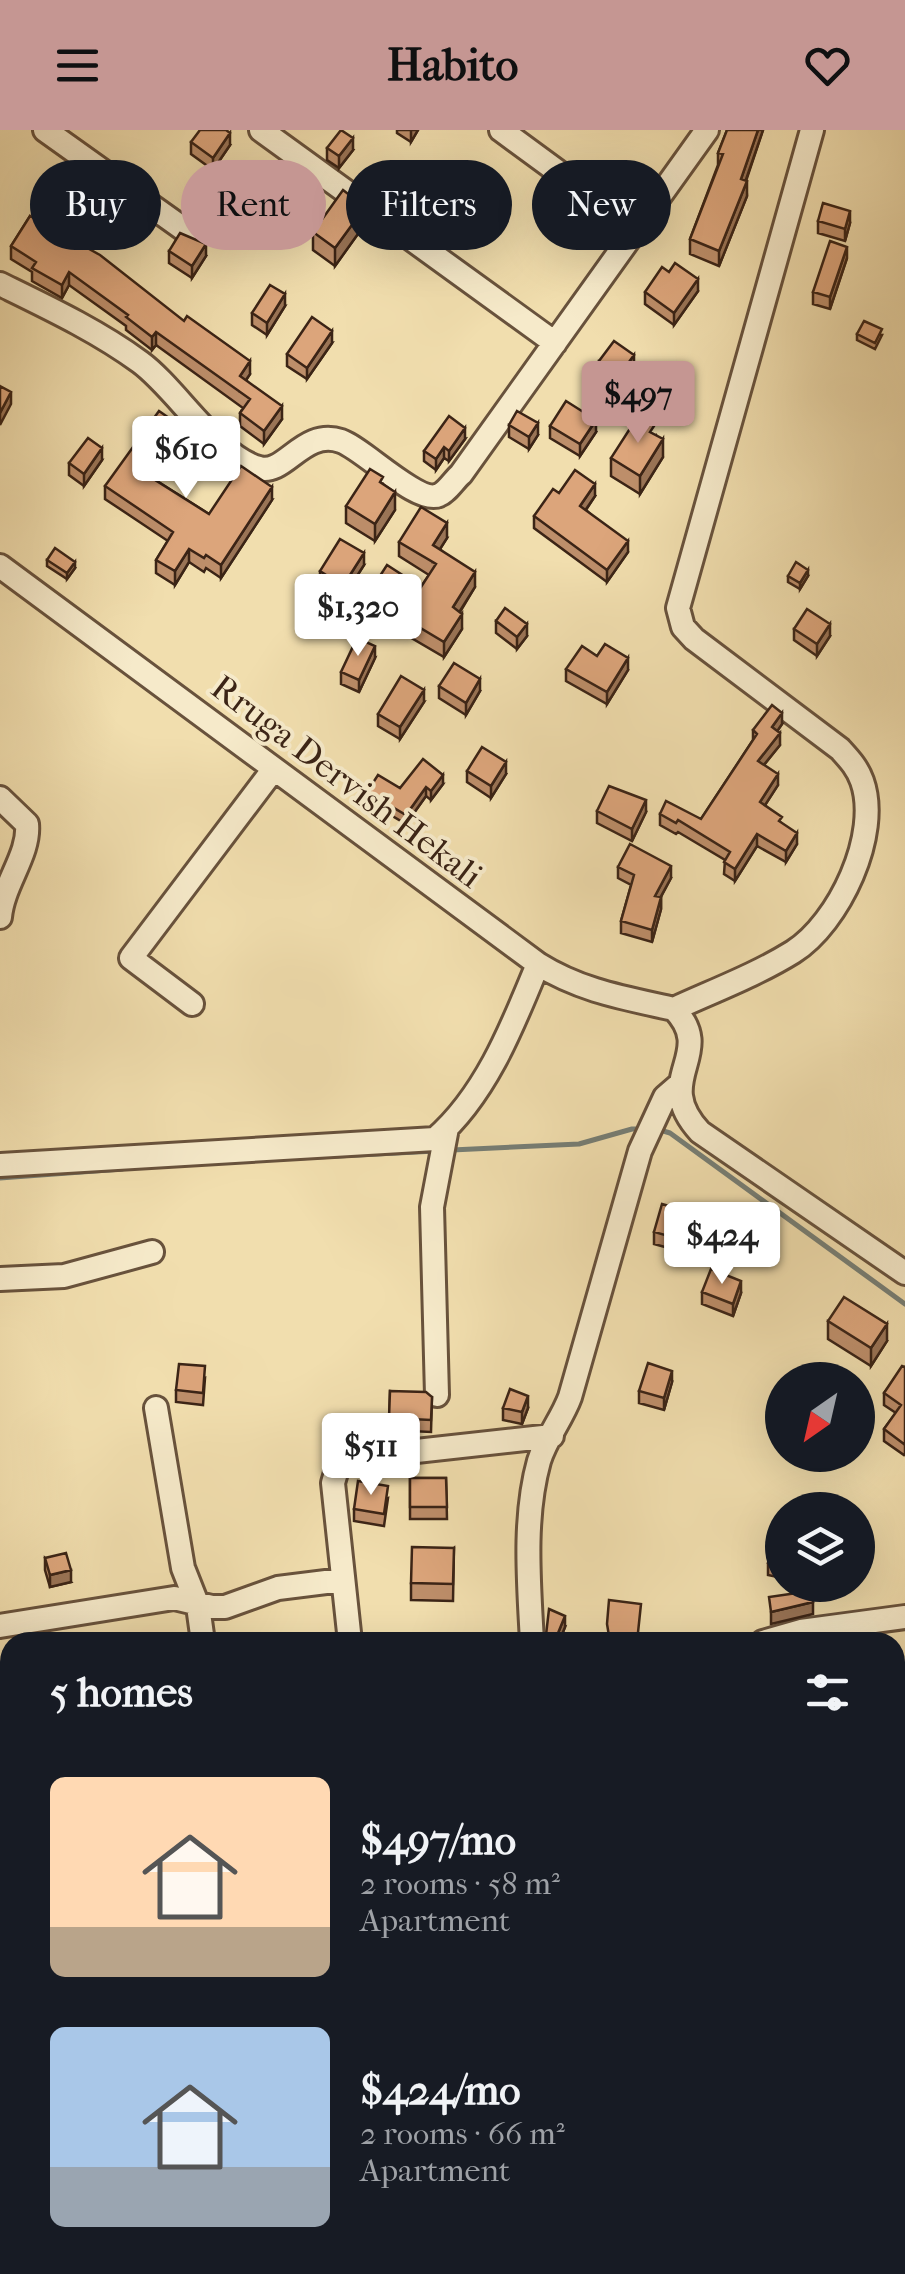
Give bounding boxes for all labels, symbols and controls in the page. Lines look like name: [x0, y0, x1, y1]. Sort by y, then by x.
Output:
icon: menu: [50, 38, 105, 93]
icon: heart: [800, 38, 855, 93]
text: Habito: [387, 39, 518, 92]
chip: Buy: [30, 160, 161, 250]
chip: Rent: [181, 160, 326, 250]
chip: Filters: [346, 160, 512, 250]
chip: New: [532, 160, 671, 250]
pin: $497: [579, 361, 697, 446]
text: $497: [604, 375, 672, 412]
pin: $610: [127, 416, 245, 501]
text: $610: [154, 430, 218, 467]
pin: $1,320: [277, 574, 439, 659]
text: $1,320: [317, 588, 399, 625]
street label: Rruga Dervish Hekali: [203, 666, 490, 896]
pin: $424: [663, 1202, 781, 1287]
text: $424: [686, 1216, 758, 1253]
north arrow: [765, 1362, 875, 1472]
map controls: [765, 1362, 875, 1602]
pin: $511: [312, 1413, 430, 1498]
text: $511: [344, 1427, 398, 1464]
button: layers: [765, 1492, 875, 1602]
icon: filters: [800, 1665, 855, 1720]
text: 5 homes: [50, 1668, 193, 1717]
text: $497/mo: [360, 1816, 516, 1865]
icon: home: [130, 1817, 250, 1937]
text: 2 rooms · 58 m²: [360, 1865, 560, 1902]
text: Apartment: [360, 1902, 510, 1939]
text: $424/mo: [360, 2066, 521, 2115]
icon: home: [130, 2067, 250, 2187]
text: 2 rooms · 66 m²: [360, 2115, 565, 2152]
text: Apartment: [360, 2152, 510, 2189]

